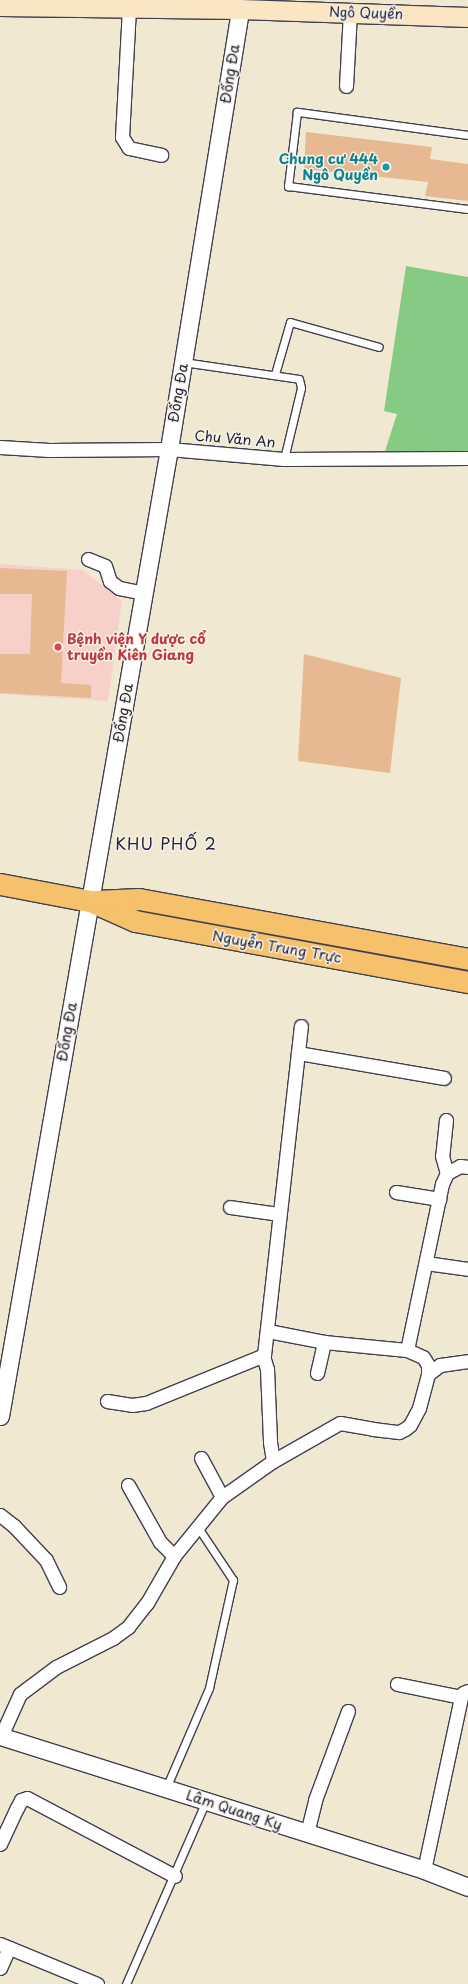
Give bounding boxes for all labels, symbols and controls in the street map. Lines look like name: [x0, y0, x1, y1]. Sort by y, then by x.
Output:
street label: Ngô Quyền: [328, 3, 404, 23]
street label: Đống Đa: [217, 43, 243, 105]
place label: Chung cư 444 Ngô Quyền: [278, 151, 378, 184]
marker: Chung cư 444 Ngô Quyền: [381, 162, 391, 172]
street label: Đống Đa: [165, 362, 191, 424]
street label: Chu Văn An: [194, 427, 276, 451]
place label: Bệnh viện Y dược cổ truyền Kiên Giang: [67, 631, 207, 664]
marker: Bệnh viện Y dược cổ truyền Kiên Giang: [52, 641, 64, 653]
street label: Đống Đa: [110, 682, 136, 744]
district label: KHU PHỐ 2: [115, 833, 217, 853]
street label: Nguyễn Trung Trực: [211, 927, 343, 967]
street label: Đống Đa: [54, 1001, 80, 1063]
street label: Lâm Quang Ky: [184, 1787, 284, 1833]

